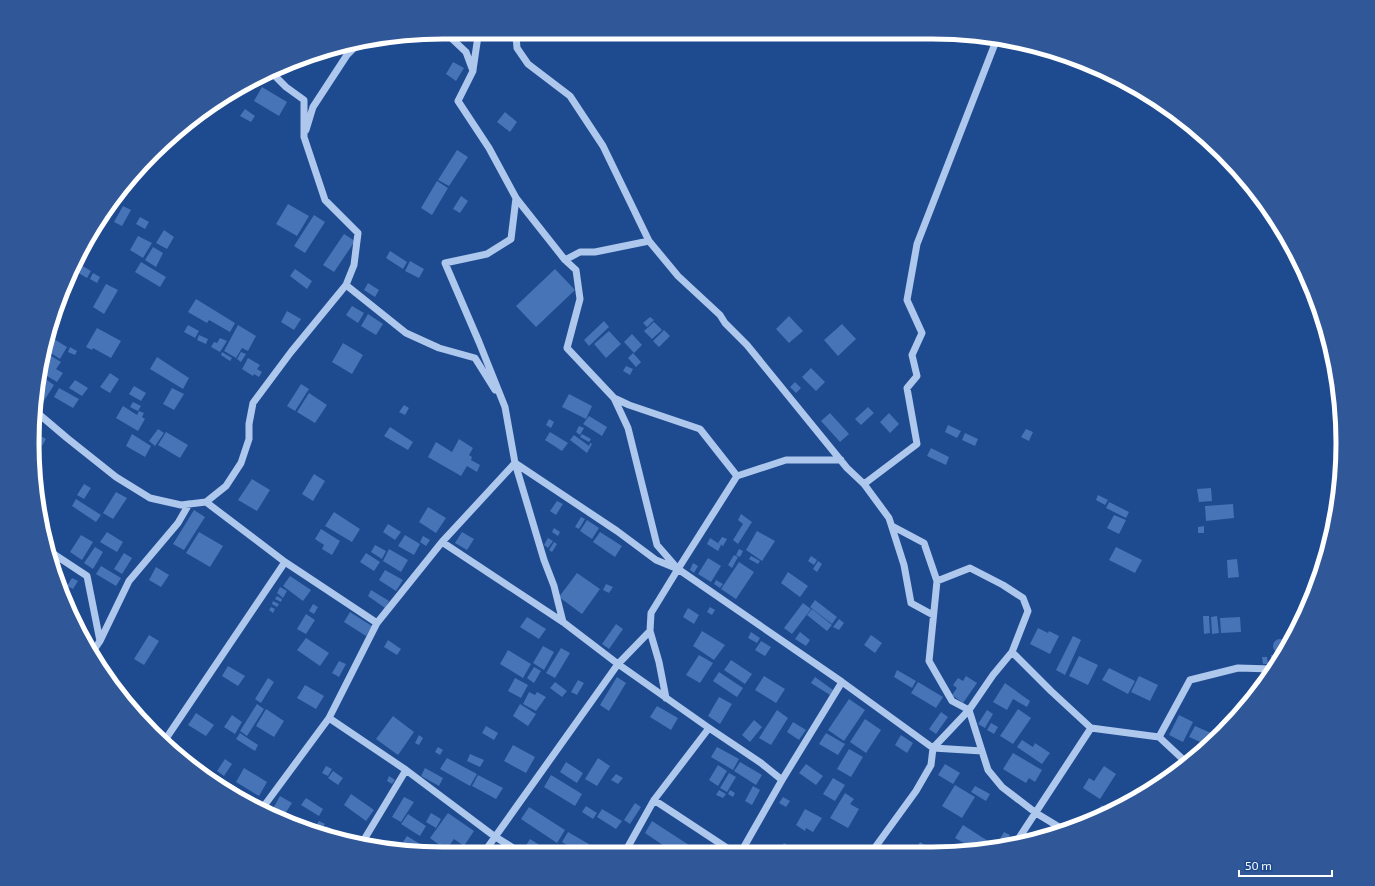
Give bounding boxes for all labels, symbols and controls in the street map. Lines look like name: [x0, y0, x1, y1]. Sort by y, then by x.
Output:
scale bar: [1239, 852, 1332, 878]
text: 50 m: [1245, 858, 1272, 872]

